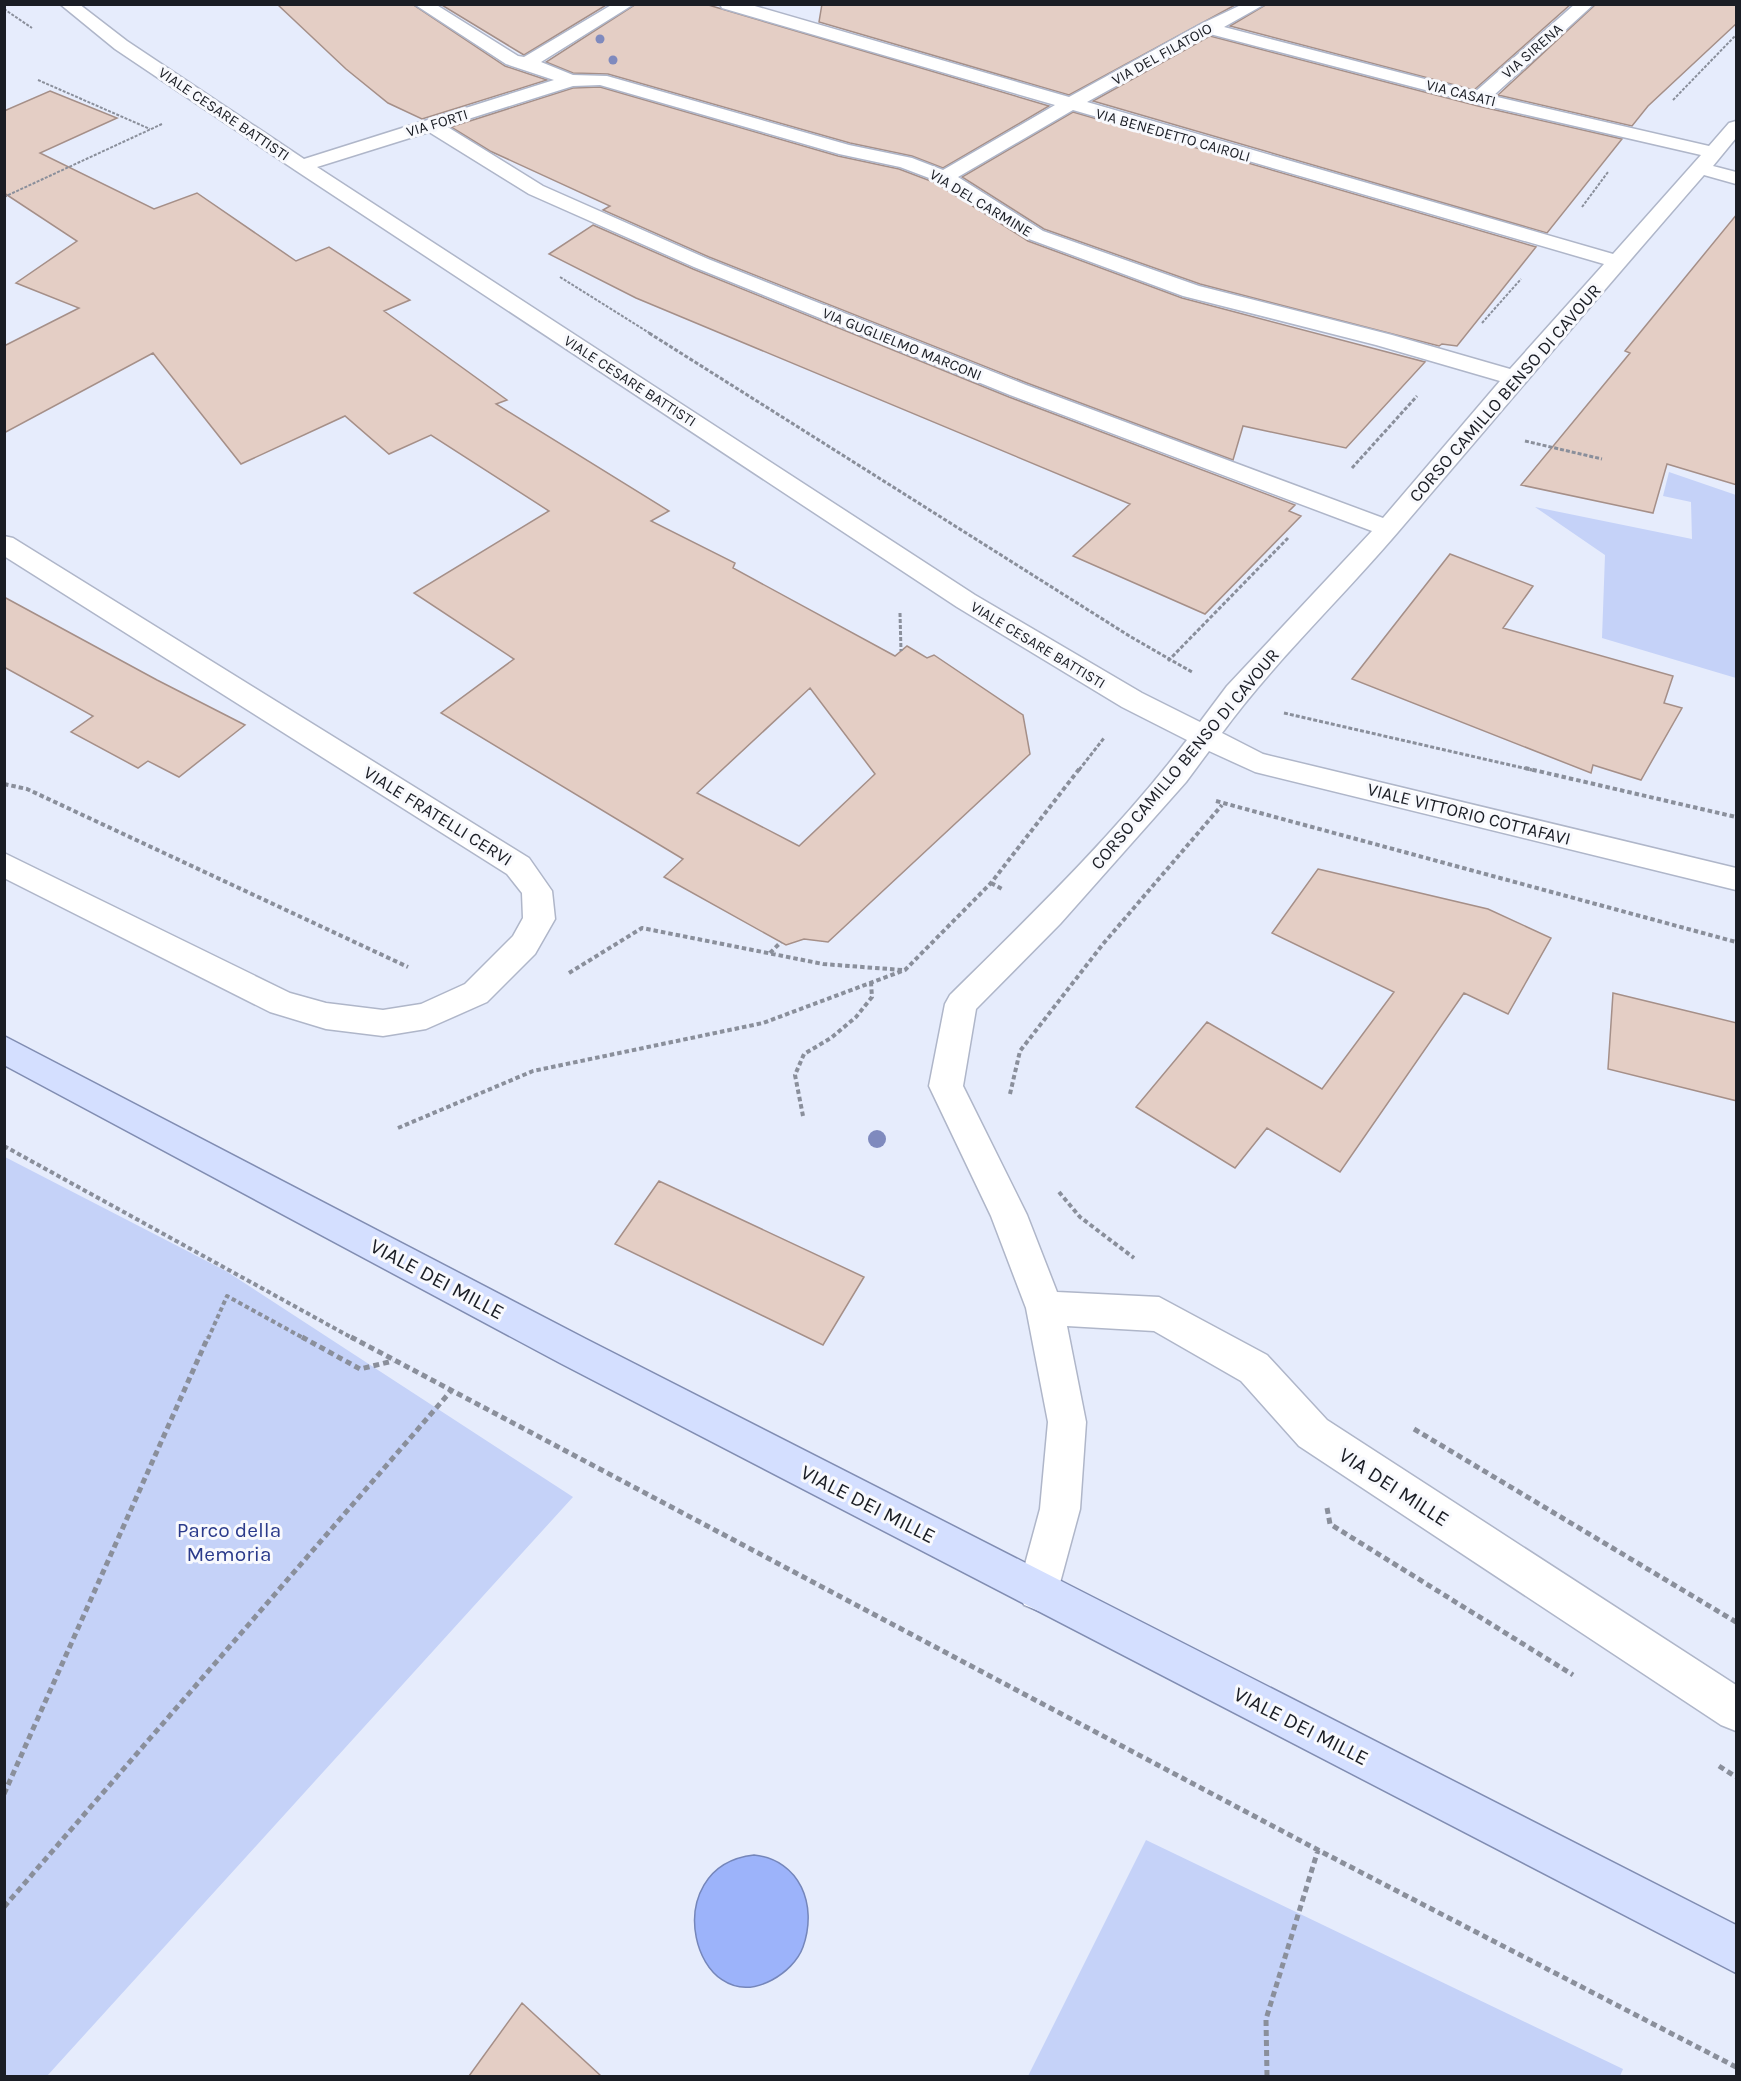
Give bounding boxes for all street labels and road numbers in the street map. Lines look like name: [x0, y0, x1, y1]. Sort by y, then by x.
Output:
street label: VIA DEL FILATOIO: [1109, 19, 1215, 89]
street label: VIA SIRENA: [1498, 19, 1566, 82]
street label: VIALE CESARE BATTISTI: [155, 63, 293, 165]
street label: VIA CASATI: [1424, 76, 1498, 110]
street label: VIA BENEDETTO CAIROLI: [1094, 104, 1252, 166]
street label: VIA FORTI: [404, 105, 470, 141]
street label: VIA DEL CARMINE: [927, 165, 1035, 241]
street label: CORSO CAMILLO BENSO DI CAVOUR: [1404, 279, 1606, 507]
street label: VIA GUGLIELMO MARCONI: [820, 304, 984, 384]
street label: VIALE CESARE BATTISTI: [560, 331, 700, 431]
street label: VIALE CESARE BATTISTI: [967, 598, 1109, 692]
street label: CORSO CAMILLO BENSO DI CAVOUR: [1086, 644, 1284, 874]
street label: VIALE FRATELLI CERVI: [360, 761, 516, 871]
street label: VIALE VITTORIO COTTAFAVI: [1365, 778, 1573, 850]
street label: VIALE DEI MILLE: [366, 1234, 508, 1324]
street label: VIA DEI MILLE: [1334, 1443, 1454, 1531]
street label: VIALE DEI MILLE: [797, 1460, 939, 1548]
street label: VIALE DEI MILLE: [1230, 1682, 1372, 1770]

